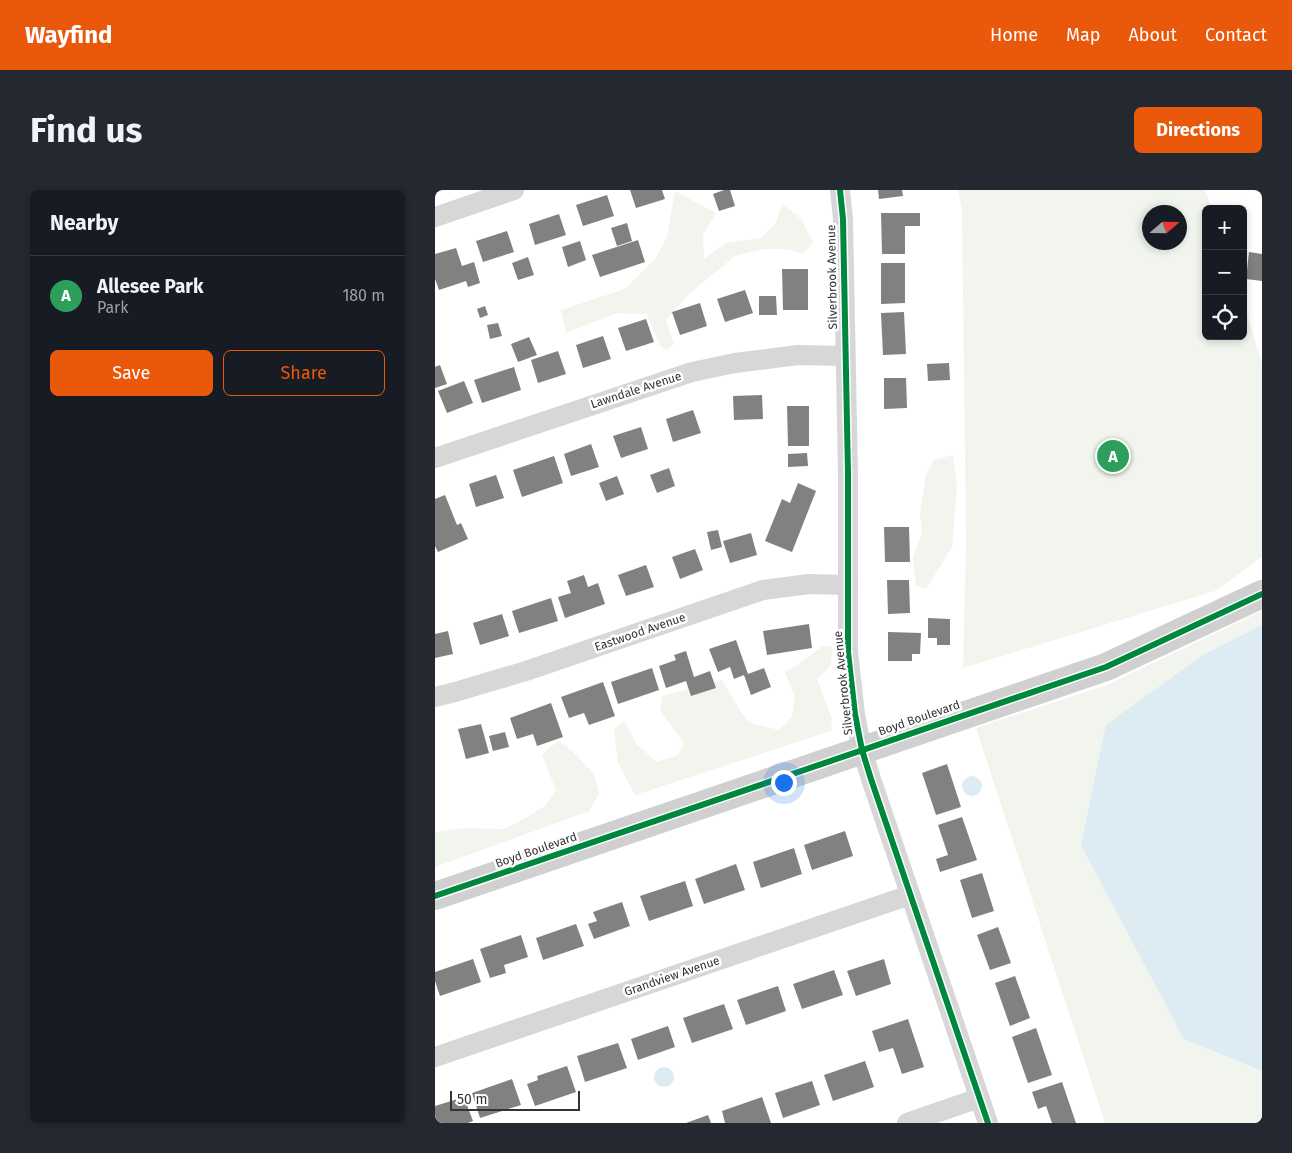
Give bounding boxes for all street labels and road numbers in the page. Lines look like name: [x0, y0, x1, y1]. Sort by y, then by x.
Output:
street label: Silverbrook Avenue: [824, 224, 840, 330]
street label: Lawndale Avenue: [589, 369, 683, 411]
street label: Eastwood Avenue: [593, 610, 687, 654]
street label: Silverbrook Avenue: [831, 630, 855, 736]
street label: Boyd Boulevard: [876, 697, 962, 739]
street label: Boyd Boulevard: [493, 829, 579, 871]
street label: Grandview Avenue: [622, 953, 722, 999]

